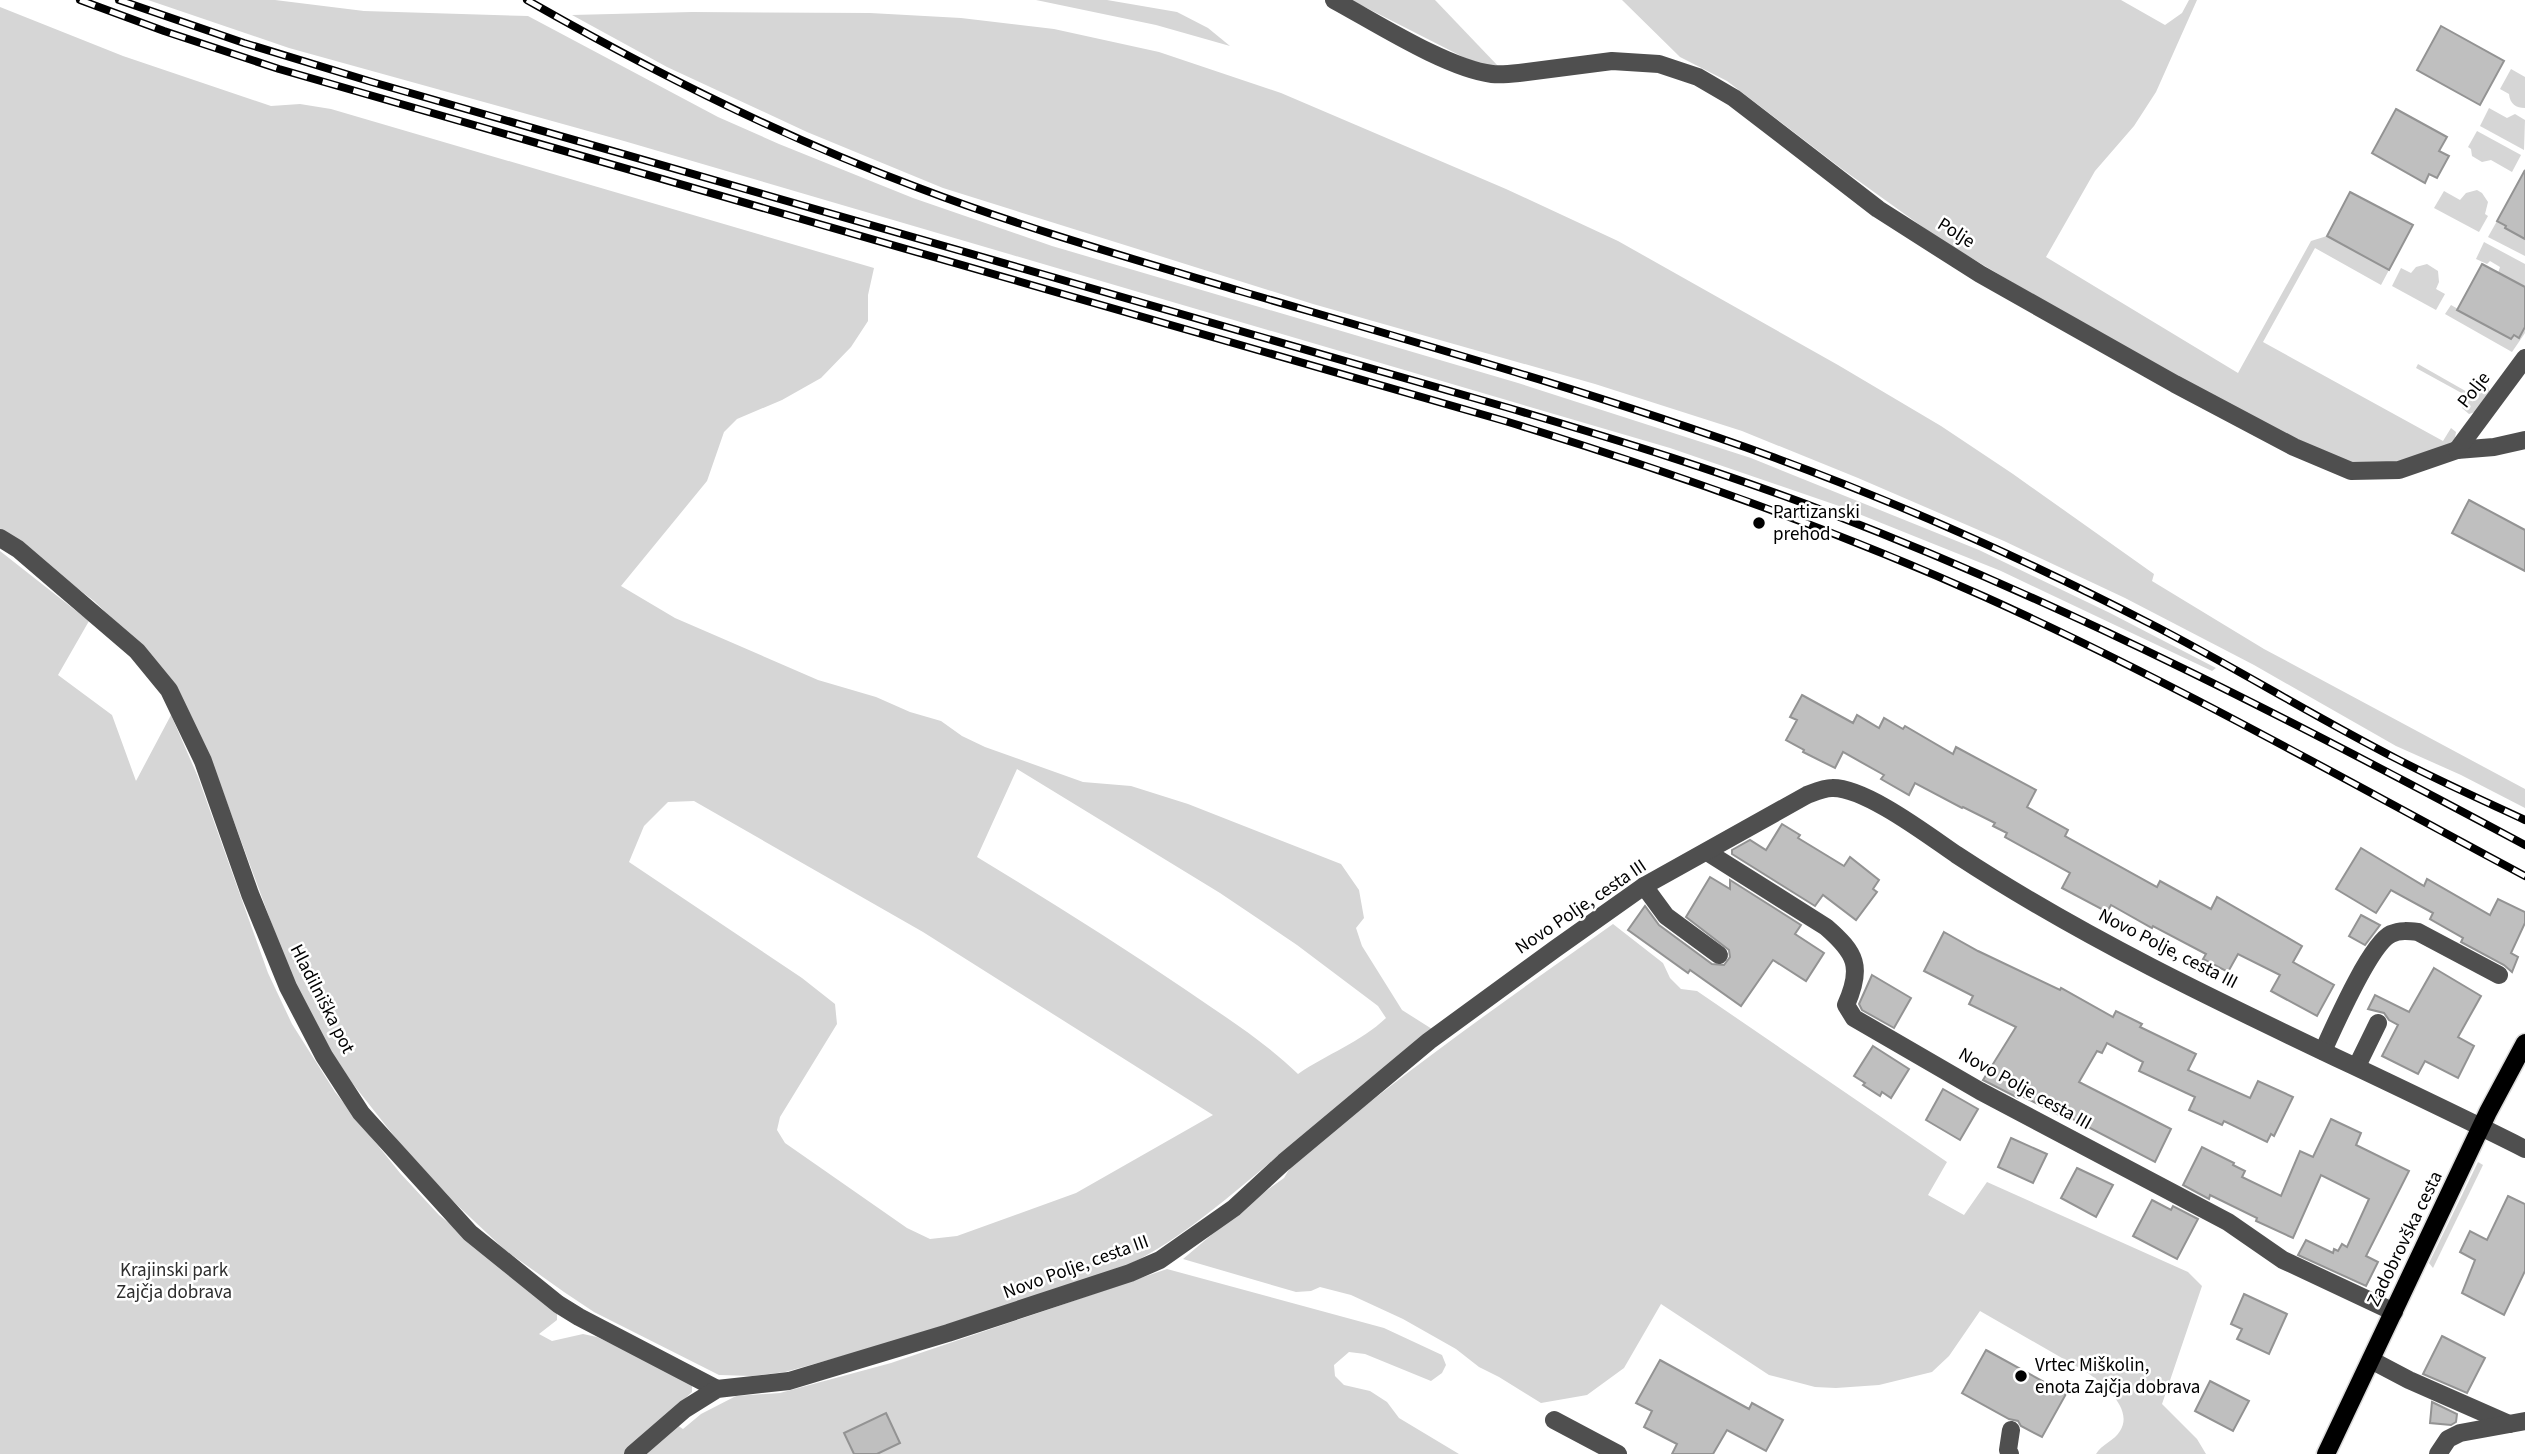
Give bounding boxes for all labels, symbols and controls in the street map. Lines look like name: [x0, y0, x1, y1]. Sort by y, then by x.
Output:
street label: Polje: [1932, 211, 1980, 255]
street label: Polje: [2451, 366, 2497, 414]
place label: Partizanski prehod: [1773, 499, 1860, 548]
marker: Partizanski prehod: [1751, 515, 1767, 531]
street label: Novo Polje, cesta III: [1510, 853, 1652, 961]
street label: Novo Polje, cesta III: [2094, 902, 2242, 996]
street label: Hladilniška pot: [283, 940, 361, 1059]
street label: Novo Polje cesta III: [1953, 1041, 2097, 1137]
street label: Zadobrovška cesta: [2360, 1167, 2450, 1311]
street label: Novo Polje, cesta III: [999, 1228, 1153, 1306]
park label: Krajinski park Zajčja dobrava: [116, 1257, 232, 1306]
place label: Vrtec Miškolin, enota Zajčja dobrava: [2035, 1352, 2200, 1401]
marker: Vrtec Miškolin, enota Zajčja dobrava: [2013, 1368, 2029, 1384]

